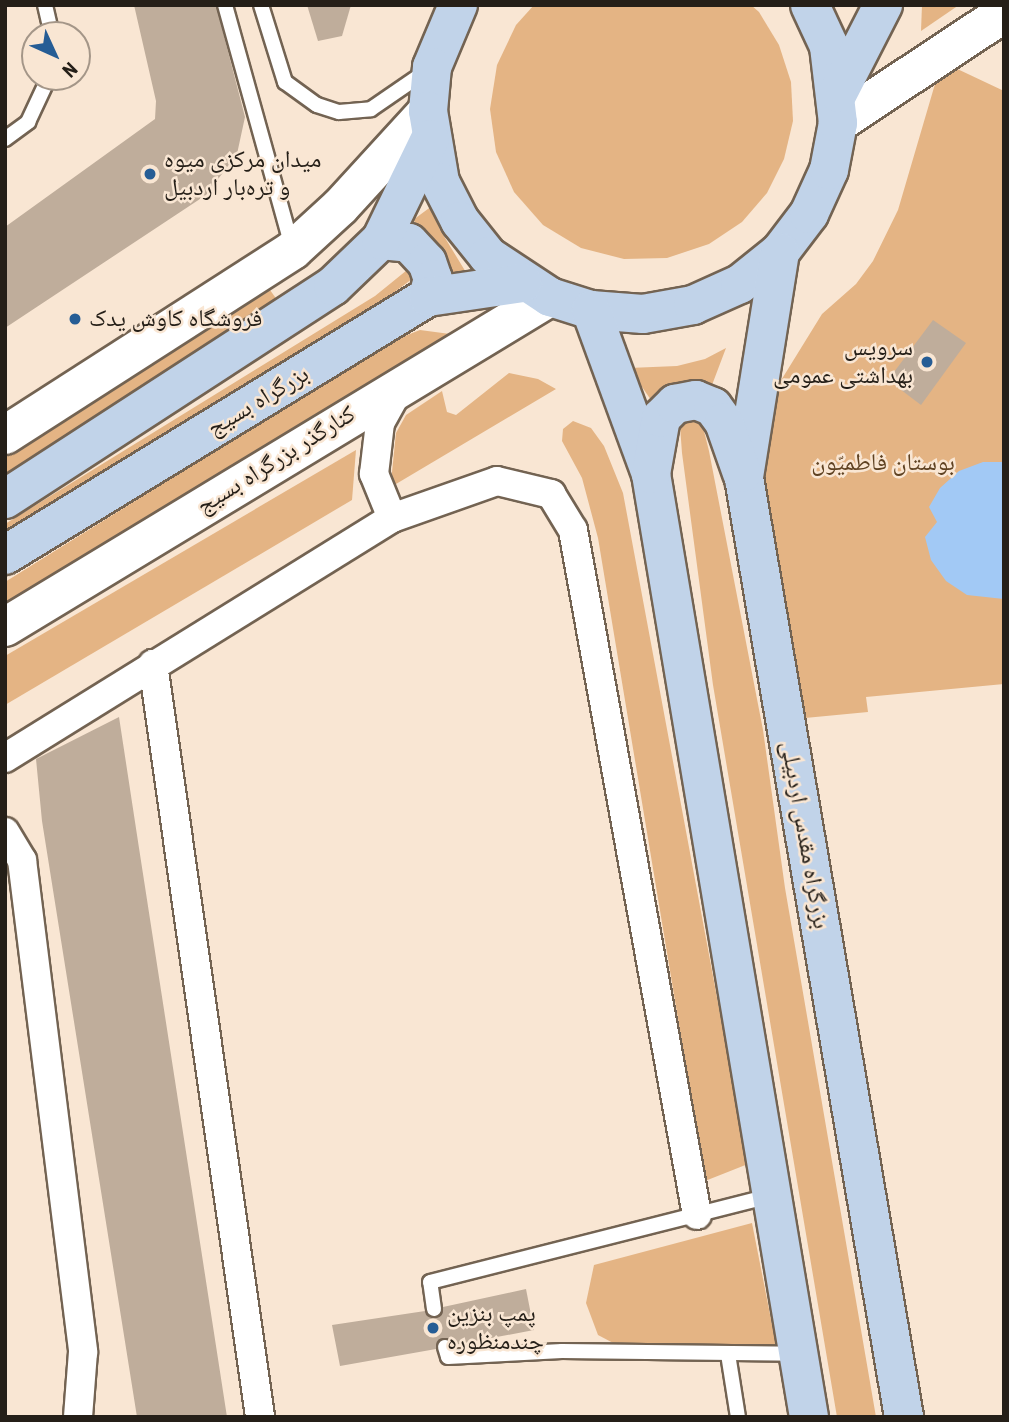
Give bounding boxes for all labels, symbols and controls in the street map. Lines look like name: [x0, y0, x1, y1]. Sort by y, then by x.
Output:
north arrow: [21, 21, 91, 91]
text: N: [58, 58, 82, 82]
place label: میدان مرکزی میوه و تره‌بار اردبیل: [164, 146, 321, 202]
marker: میدان مرکزی میوه و تره‌بار اردبیل: [142, 166, 158, 182]
place label: فروشگاه کاوش یدک: [89, 305, 262, 333]
marker: فروشگاه کاوش یدک: [67, 311, 83, 327]
place label: سرویس بهداشتی عمومی: [773, 334, 913, 390]
marker: سرویس بهداشتی عمومی: [919, 354, 935, 370]
street label: بزرگراه بسیج: [202, 359, 314, 443]
street label: کنارگذر بزرگراه بسیج: [191, 400, 361, 520]
park label: بوستان فاطمیّون: [811, 449, 955, 477]
street label: بزرگراه مقدس اردبیلی: [774, 739, 836, 931]
place label: پمپ بنزین چندمنظوره: [447, 1300, 544, 1356]
marker: پمپ بنزین چندمنظوره: [425, 1320, 441, 1336]

